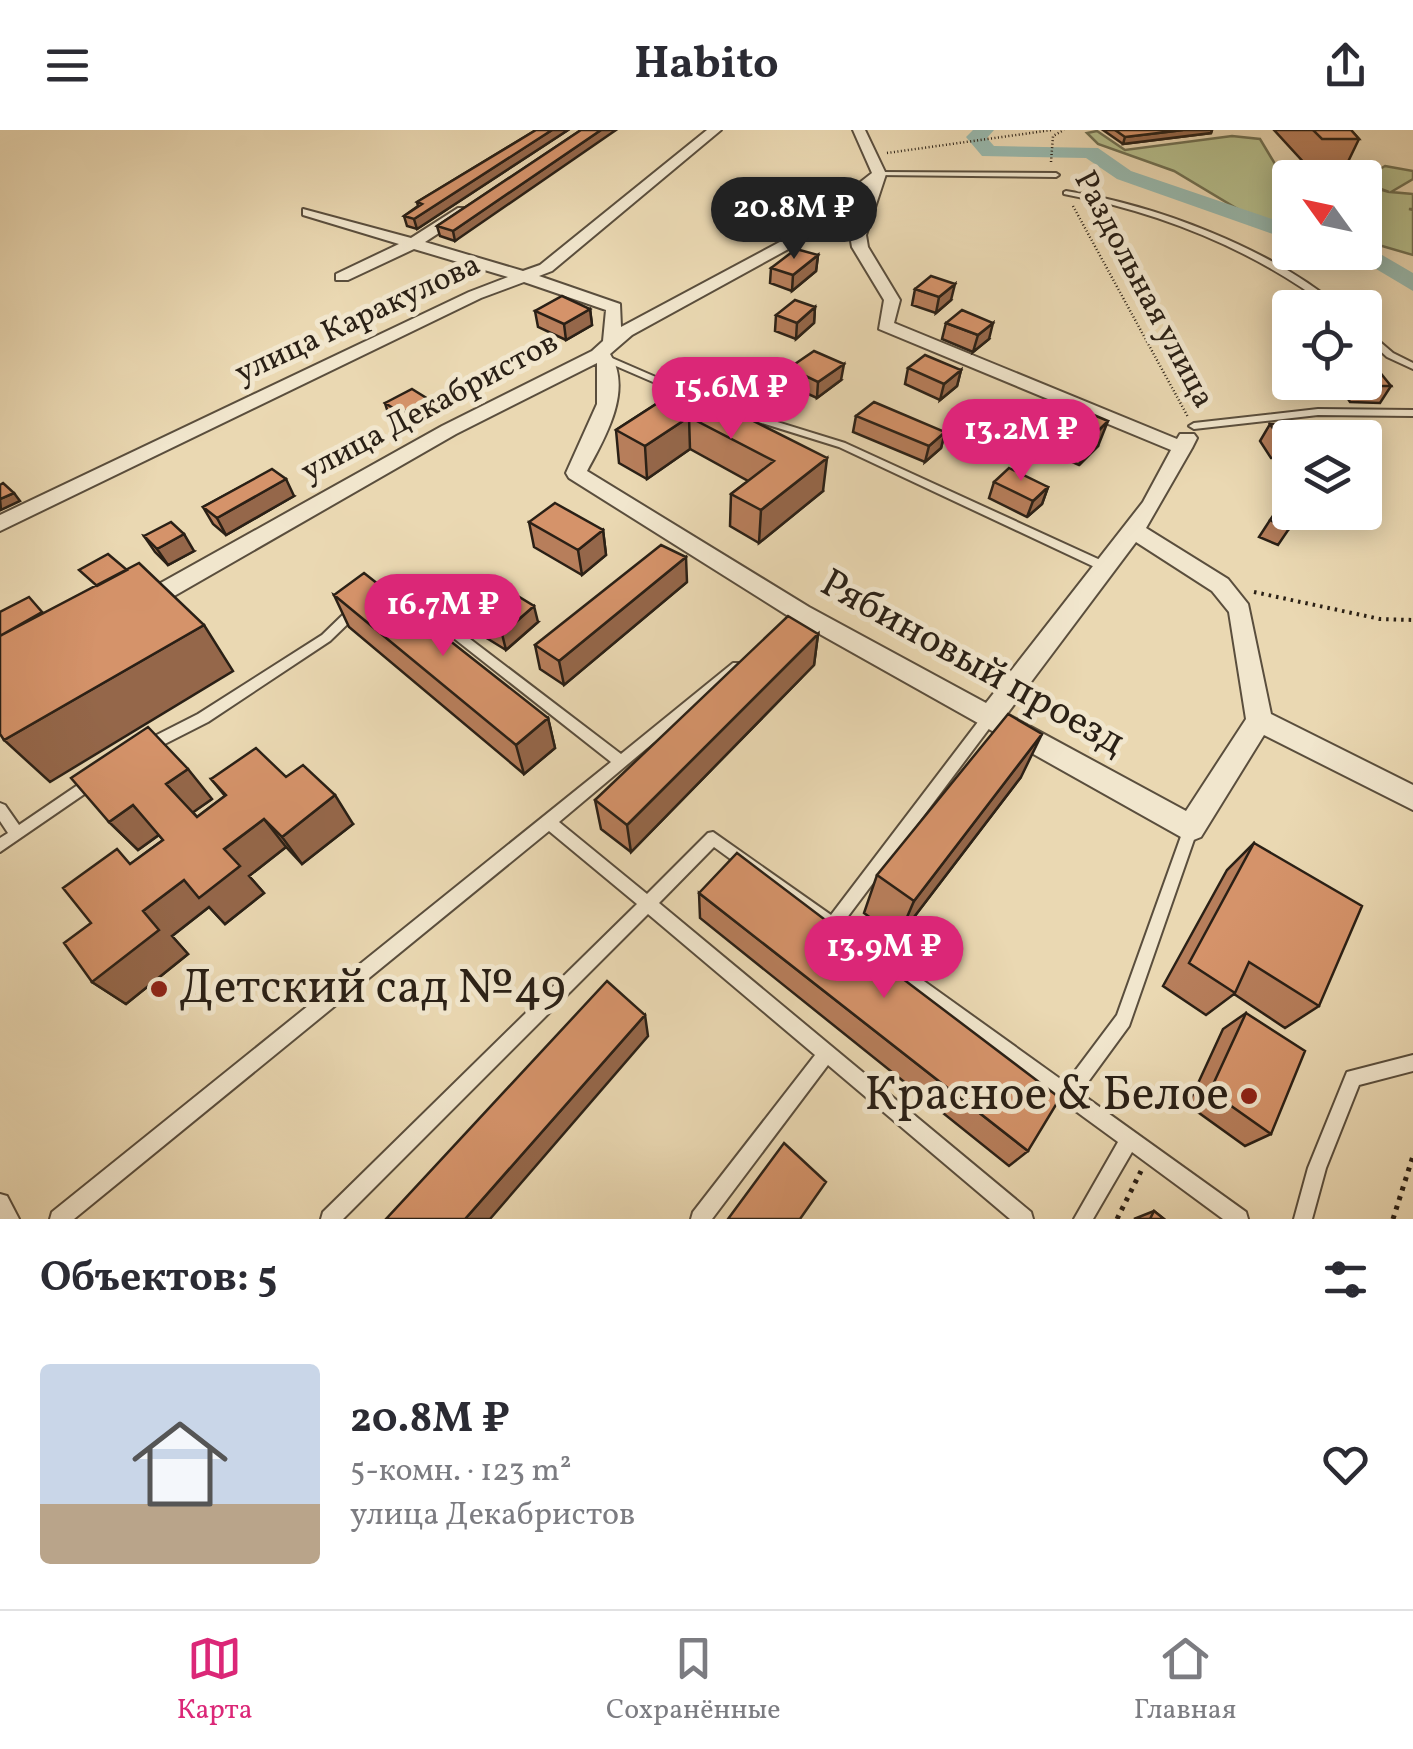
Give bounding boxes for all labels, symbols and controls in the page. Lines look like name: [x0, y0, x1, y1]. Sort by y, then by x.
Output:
text: Habito: [634, 34, 779, 97]
icon: menu: [40, 38, 95, 93]
icon: share: [1318, 38, 1373, 93]
north arrow: [1272, 160, 1382, 270]
map controls: [1272, 160, 1382, 530]
street label: Раздольная улица: [1062, 164, 1224, 416]
pin: 20.8M ₽: [702, 177, 886, 262]
text: 20.8M ₽: [733, 187, 855, 231]
street label: улица Каракулова: [228, 244, 488, 396]
button: locate: [1272, 290, 1382, 400]
street label: улица Декабристов: [294, 322, 566, 494]
pin: 15.6M ₽: [639, 357, 823, 442]
text: 15.6M ₽: [674, 367, 788, 411]
pin: 13.2M ₽: [929, 399, 1113, 484]
text: 13.2M ₽: [964, 409, 1078, 453]
button: layers: [1272, 420, 1382, 530]
street label: Рябиновый проезд: [810, 557, 1134, 771]
pin: 16.7M ₽: [351, 574, 535, 659]
text: 16.7M ₽: [386, 584, 500, 628]
pin: 13.9M ₽: [792, 916, 976, 1001]
text: 13.9M ₽: [826, 926, 942, 970]
place label: Детский сад №49: [179, 956, 566, 1023]
marker: Детский сад №49: [148, 978, 170, 1000]
place label: Красное & Белое: [864, 1063, 1229, 1130]
marker: Красное & Белое: [1238, 1085, 1260, 1107]
text: Объектов: 5: [40, 1250, 277, 1309]
icon: filters: [1318, 1252, 1373, 1307]
text: 20.8M ₽: [350, 1391, 510, 1450]
icon: home: [120, 1404, 240, 1524]
icon: heart: [1318, 1437, 1373, 1492]
text: 5-комн. · 123 m²: [350, 1450, 572, 1494]
text: улица Декабристов: [350, 1494, 635, 1538]
tab: Карта: [177, 1631, 253, 1730]
tab: Сохранённые: [606, 1631, 781, 1730]
tab: Главная: [1134, 1631, 1236, 1730]

